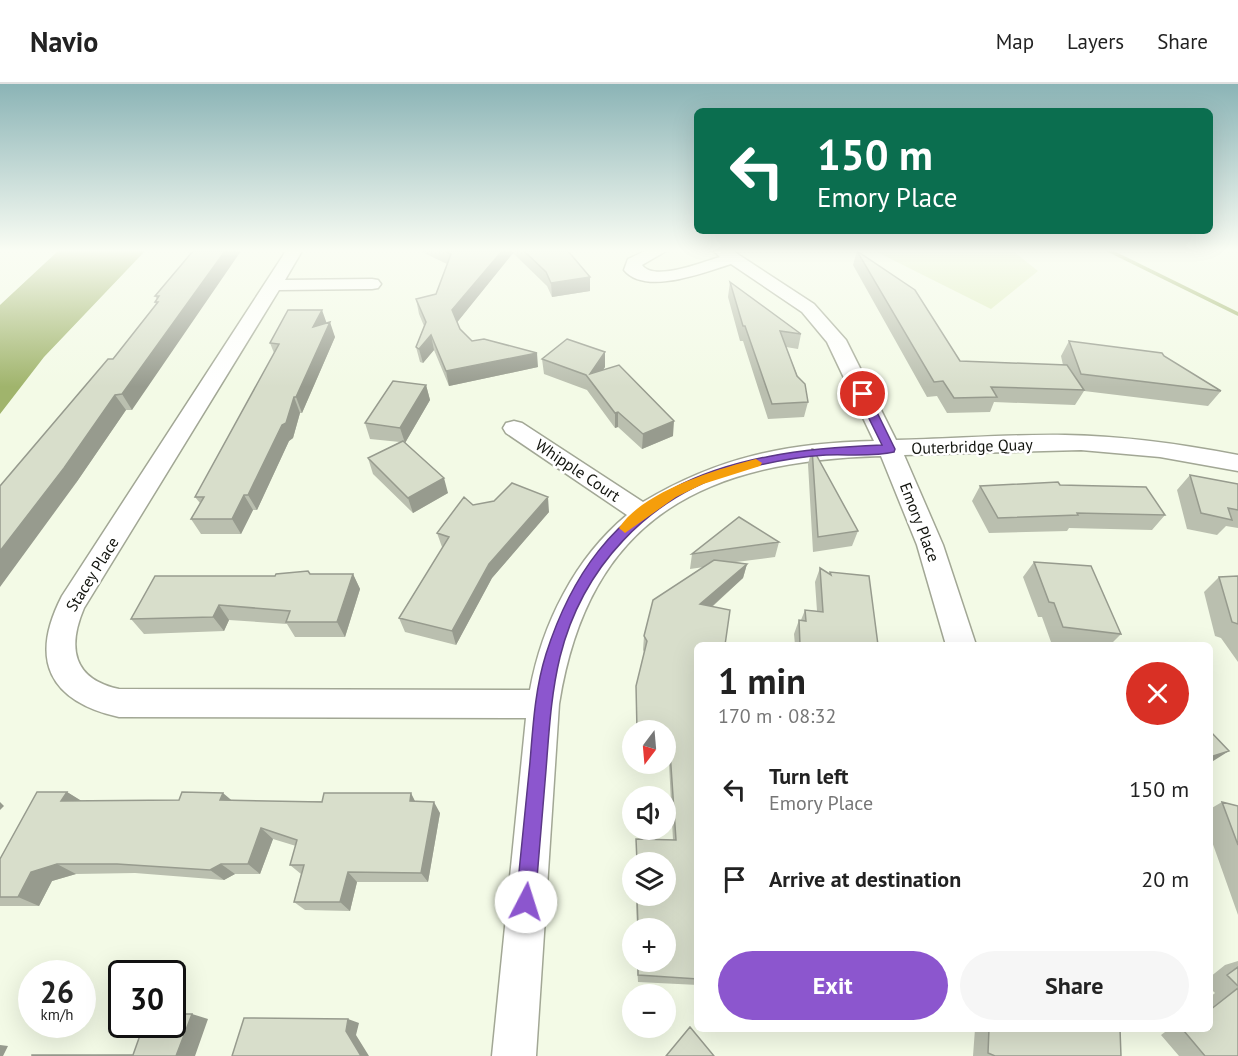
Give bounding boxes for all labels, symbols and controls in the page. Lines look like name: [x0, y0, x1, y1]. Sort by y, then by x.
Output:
text: Navio: [30, 23, 98, 60]
text: Map: [996, 28, 1034, 55]
text: Layers: [1067, 28, 1124, 55]
text: Share: [1157, 28, 1208, 55]
text: 150 m: [817, 127, 933, 182]
icon: left: [718, 132, 796, 210]
text: Emory Place: [817, 180, 958, 214]
pin: [837, 368, 888, 419]
icon: arrive: [846, 377, 879, 410]
street label: Whipple Court: [532, 434, 625, 506]
street label: Outerbridge Quay: [911, 434, 1034, 458]
street label: Emory Place: [896, 480, 944, 564]
street label: Stacey Place: [61, 533, 123, 615]
text: 1 min: [718, 657, 806, 704]
button: close: [1126, 662, 1189, 725]
text: 170 m · 08:32: [718, 703, 836, 729]
north arrow: [622, 720, 676, 774]
map controls: [622, 720, 676, 1038]
text: Turn left: [769, 762, 849, 790]
icon: left: [718, 773, 751, 806]
text: 150 m: [1129, 775, 1189, 803]
button: sound: [622, 786, 676, 840]
text: Emory Place: [769, 790, 873, 816]
button: layers: [622, 852, 676, 906]
icon: arrive: [718, 863, 751, 896]
text: Arrive at destination: [769, 865, 961, 893]
text: 20 m: [1141, 865, 1189, 893]
position arrow: [494, 870, 558, 934]
button: +: [622, 918, 676, 972]
button: Exit: [718, 951, 948, 1020]
button: Share: [960, 951, 1189, 1020]
speed limit sign: 30: [108, 960, 186, 1038]
text: 26: [40, 972, 74, 1011]
button: −: [622, 984, 676, 1038]
text: km/h: [41, 1005, 73, 1024]

